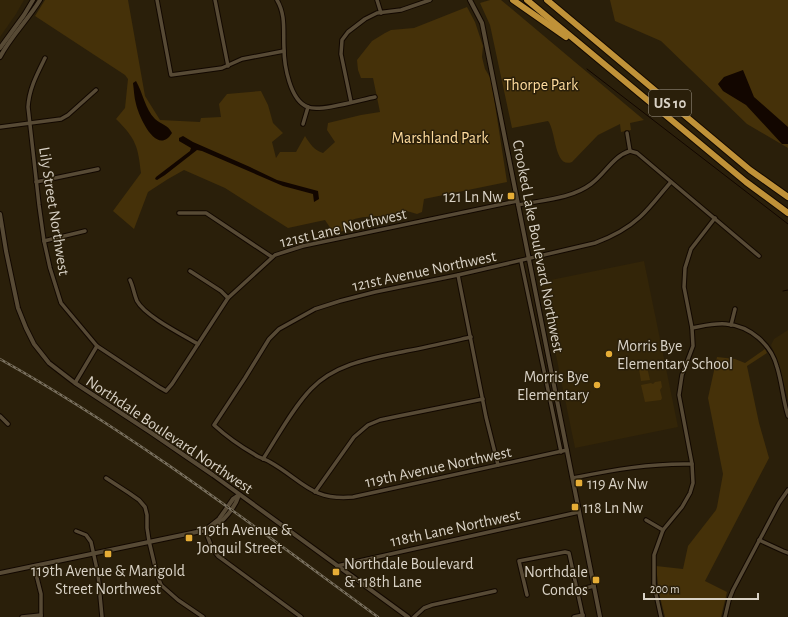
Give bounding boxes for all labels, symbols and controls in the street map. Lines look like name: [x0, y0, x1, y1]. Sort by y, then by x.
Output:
park label: Thorpe Park: [504, 77, 579, 93]
road number: US 10: [649, 90, 691, 116]
park label: Marshland Park: [391, 130, 489, 146]
street label: Crooked Lake Boulevard Northwest: [510, 138, 567, 354]
street label: Lily Street Northwest: [35, 146, 72, 277]
place label: 121 Ln Nw: [443, 189, 503, 205]
marker: 121 Ln Nw: [506, 191, 516, 201]
street label: 121st Lane Northwest: [278, 206, 408, 250]
street label: 121st Avenue Northwest: [351, 248, 498, 294]
place label: Morris Bye Elementary School: [617, 338, 733, 373]
marker: Morris Bye Elementary School: [604, 349, 614, 359]
place label: Morris Bye Elementary: [517, 369, 589, 404]
street label: Northdale Boulevard Northwest: [83, 373, 256, 497]
marker: Morris Bye Elementary: [592, 380, 602, 390]
street label: 119th Avenue Northwest: [363, 444, 513, 490]
place label: 119 Av Nw: [587, 476, 648, 492]
marker: 119 Av Nw: [574, 478, 584, 488]
place label: 118 Ln Nw: [583, 500, 643, 516]
marker: 118 Ln Nw: [570, 502, 580, 512]
street label: 118th Lane Northwest: [389, 506, 522, 550]
place label: 119th Avenue & Jonquil Street: [197, 522, 292, 556]
marker: 119th Avenue & Jonquil Street: [184, 533, 194, 543]
marker: 119th Avenue & Marigold Street Northwest: [103, 549, 113, 559]
place label: Northdale Boulevard & 118th Lane: [344, 556, 474, 590]
place label: 119th Avenue & Marigold Street Northwest: [31, 563, 185, 597]
place label: Northdale Condos: [524, 564, 588, 598]
marker: Northdale Boulevard & 118th Lane: [331, 567, 341, 577]
marker: Northdale Condos: [591, 575, 601, 585]
scale bar: [644, 575, 758, 601]
text: 200 m: [650, 583, 680, 595]

